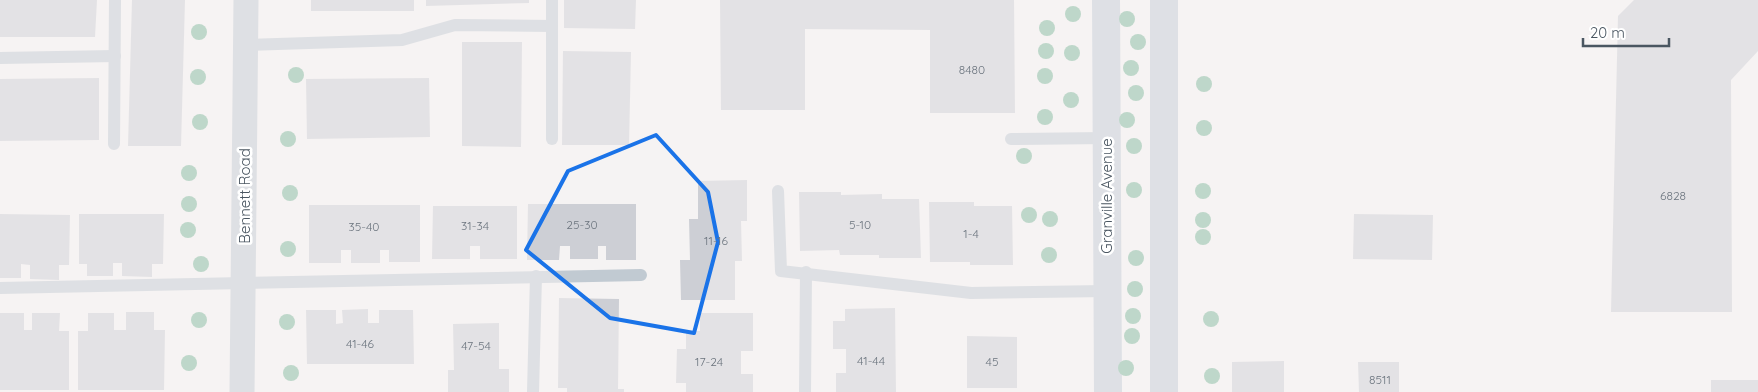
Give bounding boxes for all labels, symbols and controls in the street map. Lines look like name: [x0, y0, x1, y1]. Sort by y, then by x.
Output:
scale bar: [1583, 15, 1669, 47]
text: 20 m: [1590, 23, 1625, 42]
house number: 8480: [959, 62, 985, 77]
street label: Granville Avenue: [1097, 138, 1116, 254]
street label: Bennett Road: [235, 148, 254, 244]
house number: 6828: [1660, 188, 1686, 203]
house number: 25-30: [566, 217, 598, 232]
house number: 5-10: [849, 217, 871, 232]
house number: 31-34: [461, 218, 489, 233]
house number: 35-40: [349, 219, 379, 234]
house number: 1-4: [963, 226, 979, 241]
house number: 11-16: [704, 233, 728, 248]
house number: 41-46: [346, 336, 375, 351]
house number: 47-54: [461, 338, 491, 353]
house number: 41-44: [857, 353, 885, 368]
house number: 17-24: [695, 354, 723, 369]
house number: 45: [986, 354, 998, 369]
house number: 8511: [1369, 372, 1391, 387]

